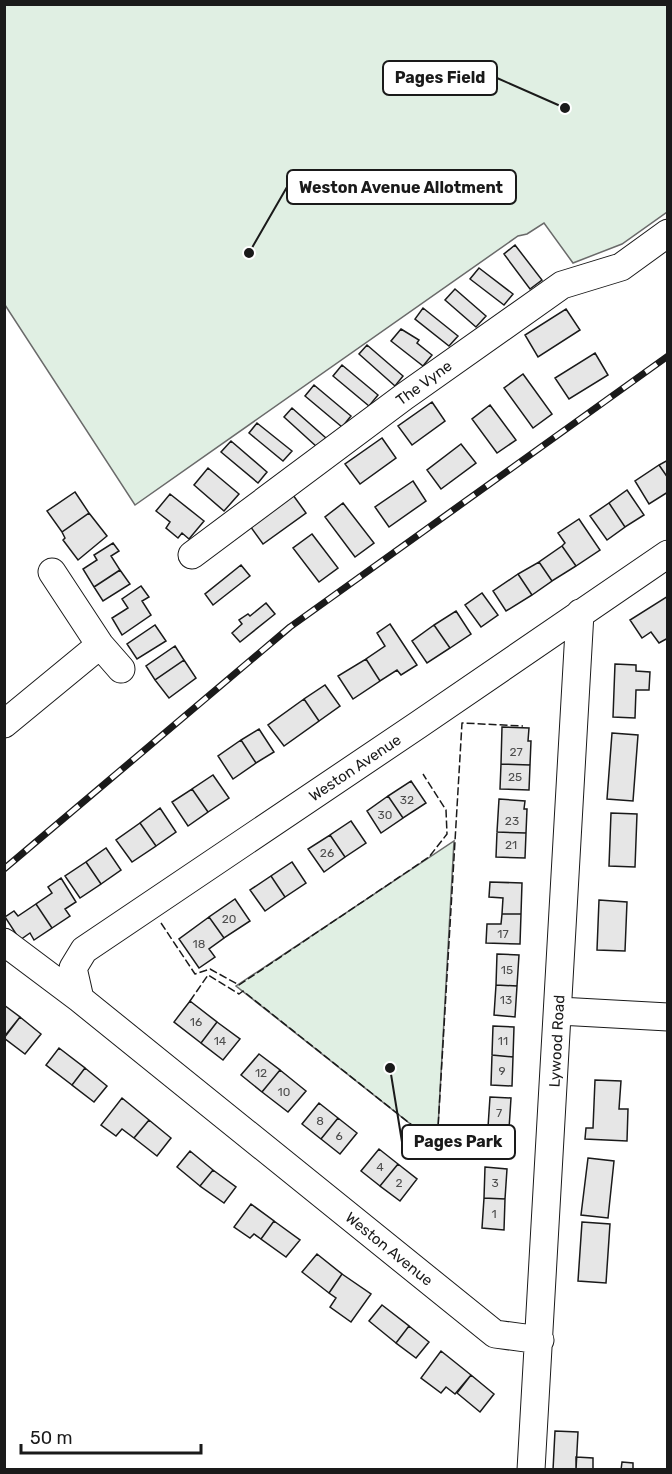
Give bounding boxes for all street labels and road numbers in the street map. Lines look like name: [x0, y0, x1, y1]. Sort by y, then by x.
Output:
street label: The Vyne: [393, 357, 455, 409]
street label: Weston Avenue: [306, 731, 404, 805]
street label: Lywood Road: [546, 994, 568, 1088]
street label: Weston Avenue: [342, 1208, 436, 1290]

